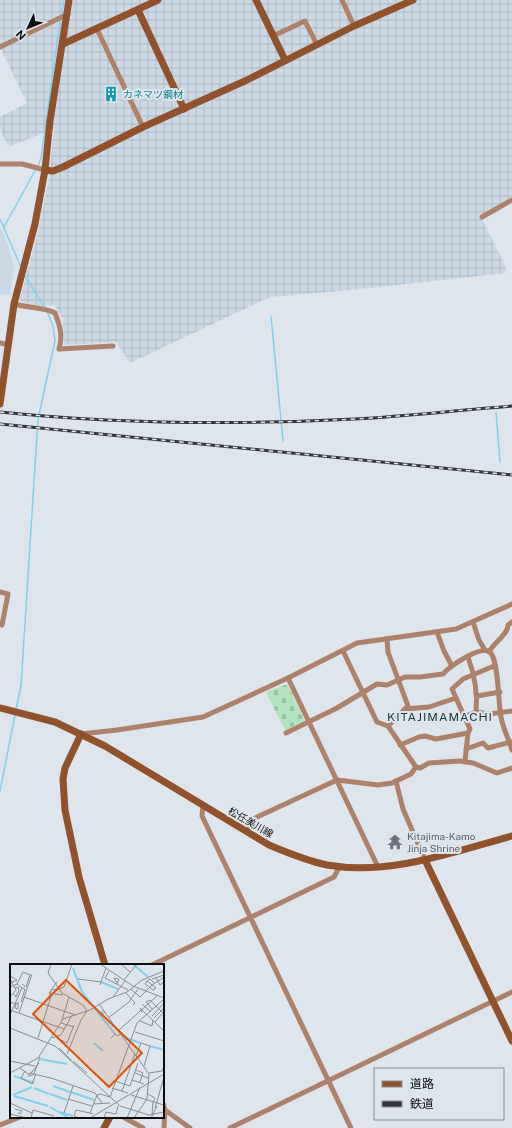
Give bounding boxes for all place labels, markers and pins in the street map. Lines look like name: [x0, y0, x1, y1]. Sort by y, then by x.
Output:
building icon: カネマツ鋼材: [102, 85, 120, 103]
place label: カネマツ鋼材: [123, 88, 183, 100]
place label: Kitajima-Kamo Jinja Shrine: [407, 830, 476, 854]
temple icon: Kitajima-Kamo Jinja Shrine: [386, 833, 404, 851]

